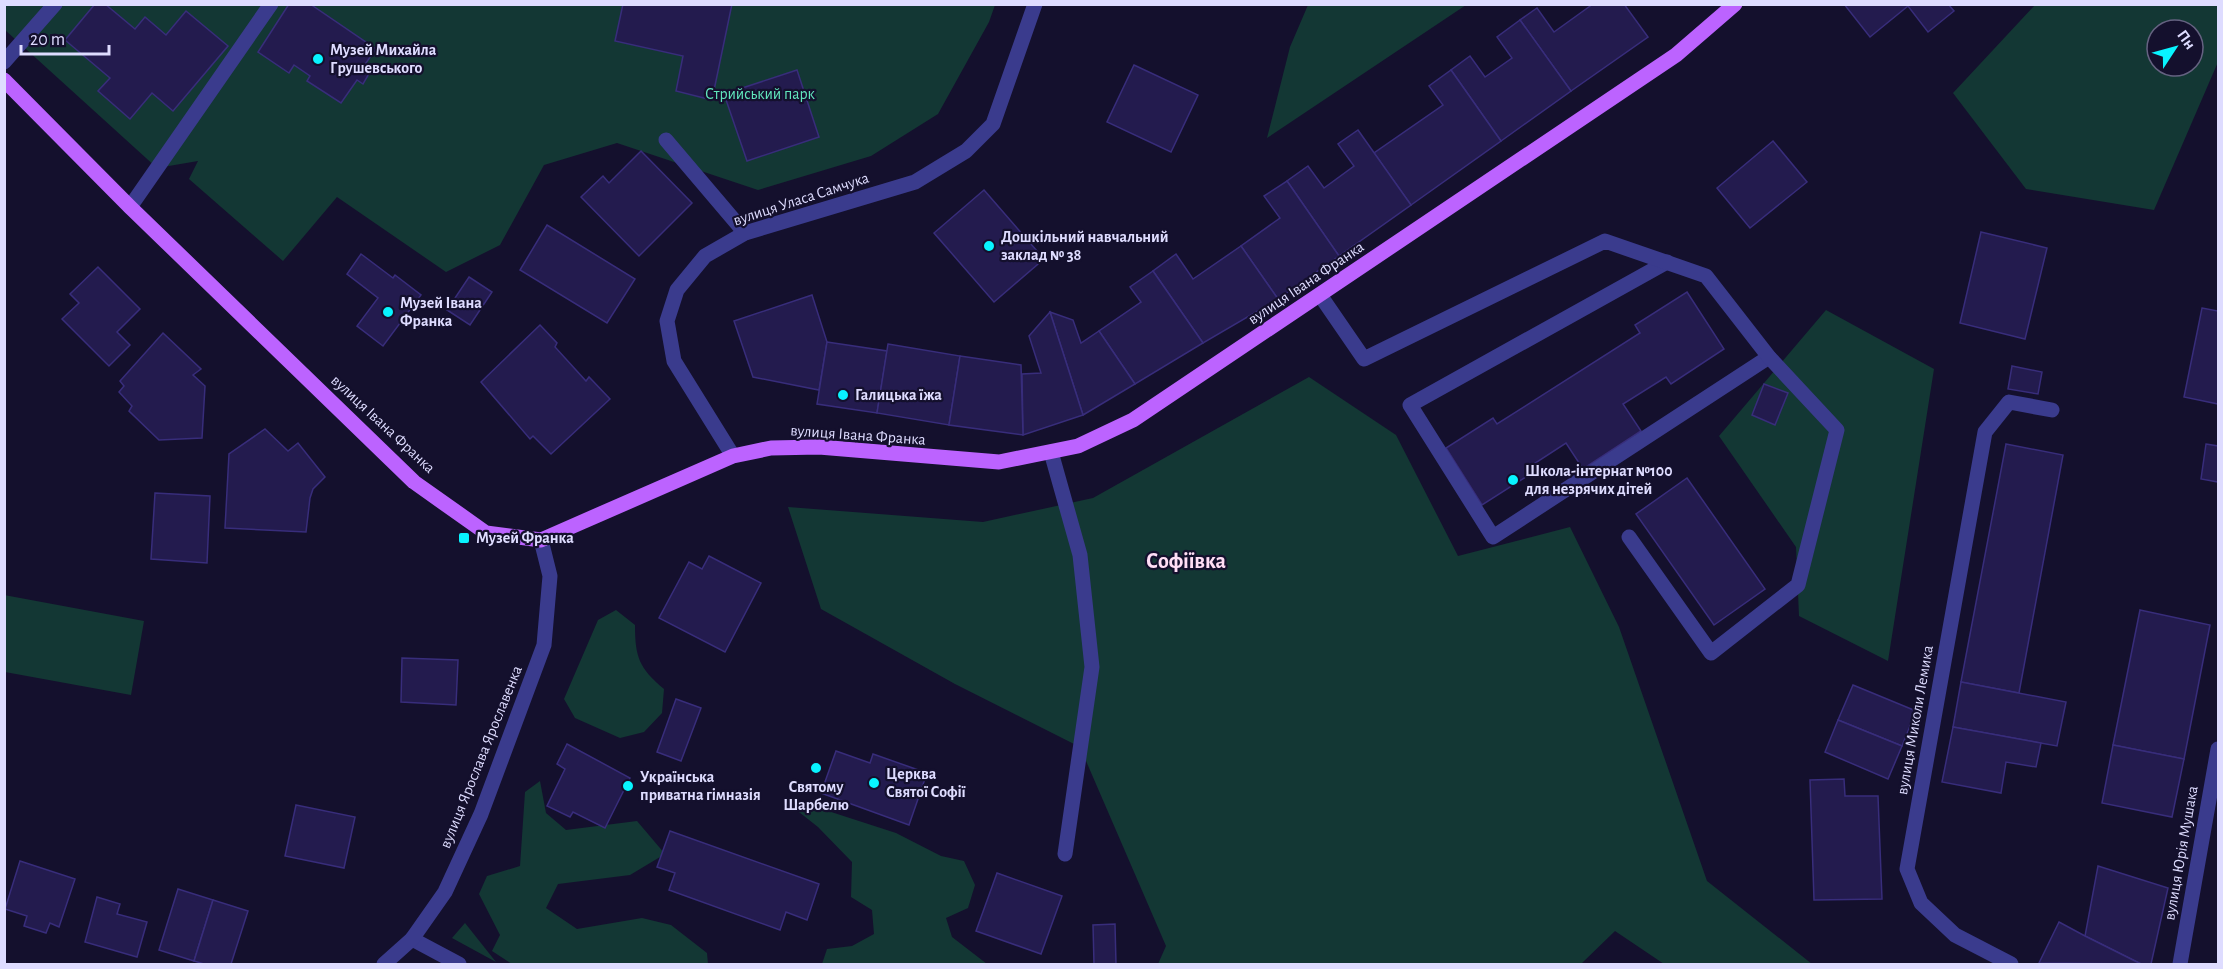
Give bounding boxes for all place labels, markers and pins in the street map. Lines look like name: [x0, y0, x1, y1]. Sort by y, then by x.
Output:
place label: Музей Михайла Грушевського: [330, 42, 437, 77]
marker: Музей Михайла Грушевського: [311, 52, 325, 66]
place label: Дошкільний навчальний заклад № 38: [1001, 229, 1169, 263]
marker: Дошкільний навчальний заклад № 38: [982, 239, 996, 253]
place label: Музей Івана Франка: [400, 295, 482, 329]
marker: Музей Івана Франка: [381, 305, 395, 319]
place label: Галицька їжа: [855, 387, 942, 403]
marker: Галицька їжа: [836, 388, 850, 402]
place label: Школа-інтернат №100 для незрячих дітей: [1525, 463, 1673, 497]
marker: Школа-інтернат №100 для незрячих дітей: [1506, 473, 1520, 487]
place label: Музей Франка: [476, 530, 574, 547]
marker: Музей Франка: [457, 531, 471, 545]
marker: Святому Шарбелю: [809, 761, 823, 775]
place label: Церква Святої Софії: [886, 766, 967, 800]
place label: Українська приватна гімназія: [640, 769, 761, 803]
marker: Церква Святої Софії: [867, 776, 881, 790]
marker: Українська приватна гімназія: [621, 779, 635, 793]
place label: Святому Шарбелю: [783, 779, 849, 813]

